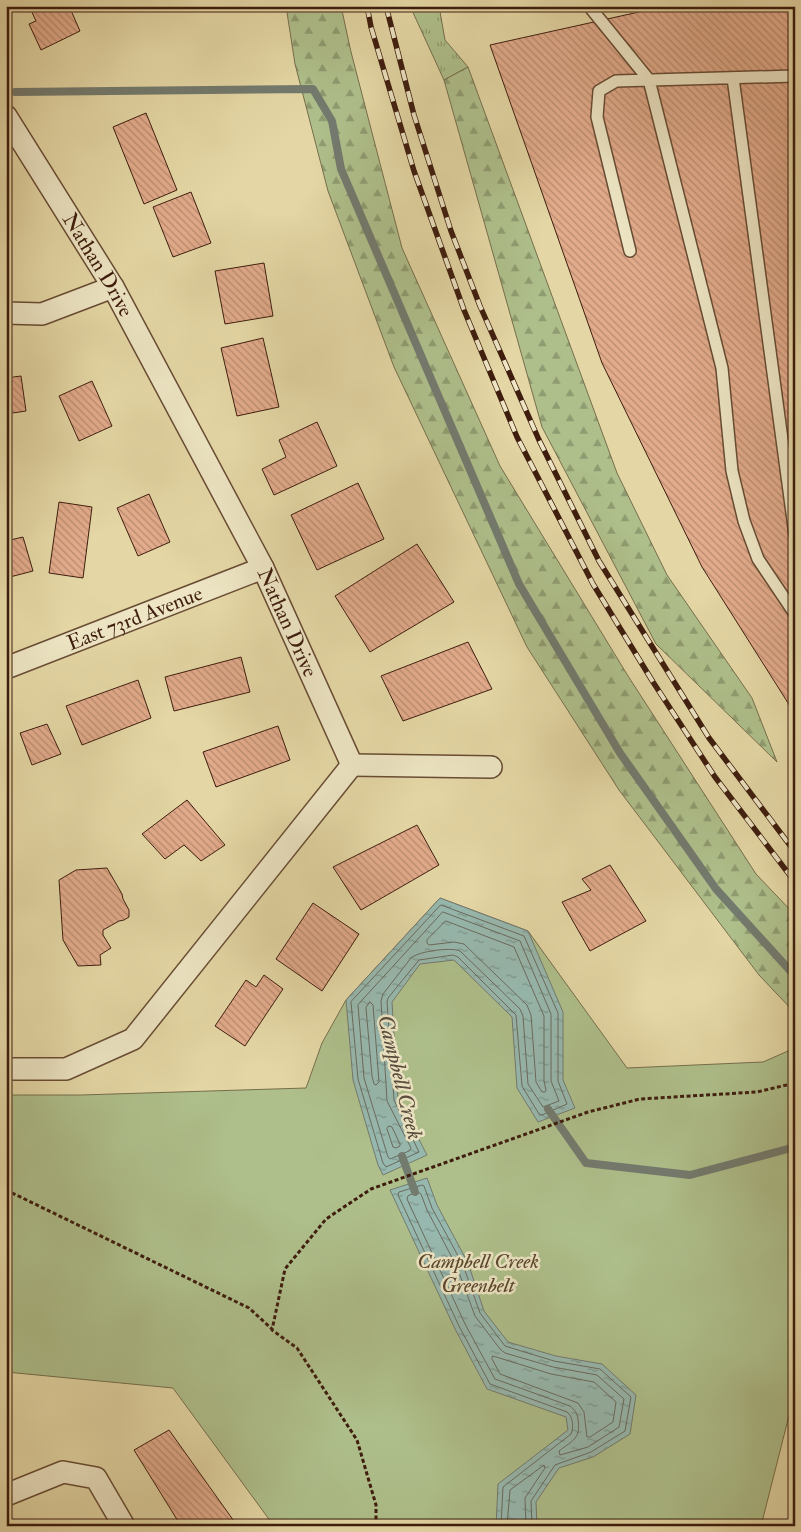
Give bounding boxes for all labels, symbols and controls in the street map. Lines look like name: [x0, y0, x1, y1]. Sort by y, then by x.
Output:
street label: Nathan Drive: [56, 208, 139, 322]
street label: Nathan Drive: [251, 564, 324, 682]
street label: East 73rd Avenue: [63, 580, 207, 657]
water label: Campbell Creek: [371, 1012, 429, 1142]
park label: Campbell Creek Greenbelt: [417, 1248, 539, 1299]

